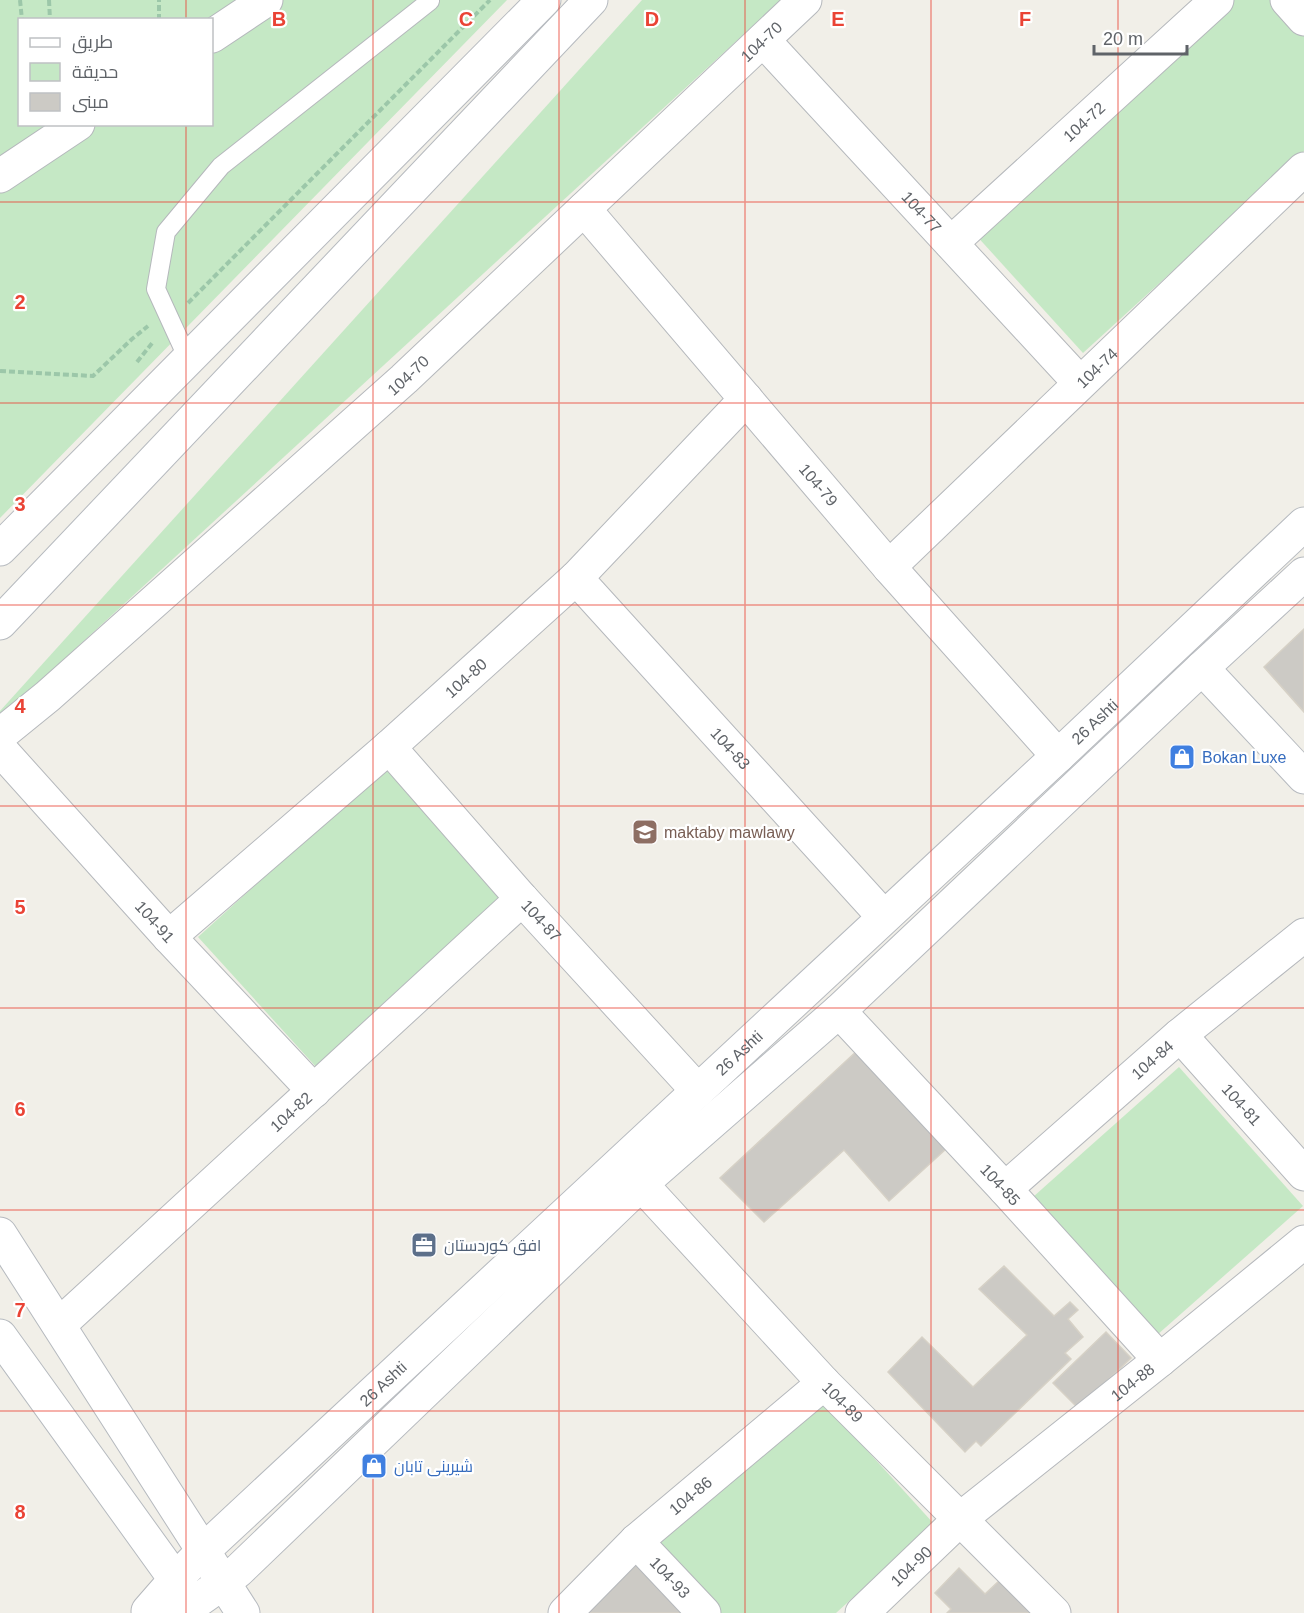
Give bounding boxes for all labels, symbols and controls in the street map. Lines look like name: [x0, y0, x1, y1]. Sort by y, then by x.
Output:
text: B: [272, 8, 286, 30]
text: C: [459, 8, 473, 30]
text: D: [645, 8, 659, 30]
text: E: [831, 8, 845, 30]
text: F: [1019, 8, 1031, 30]
legend: [18, 18, 213, 126]
street label: 104-70: [737, 18, 785, 65]
scale bar: [1094, 18, 1187, 56]
text: 20 m: [1103, 29, 1143, 49]
text: طريق: [72, 32, 113, 54]
text: حديقة: [72, 62, 118, 82]
text: مبنى: [72, 92, 109, 113]
street label: 104-72: [1060, 98, 1108, 145]
street label: 104-77: [899, 188, 945, 236]
text: 2: [14, 291, 26, 313]
street label: 104-74: [1073, 344, 1121, 391]
street label: 104-70: [384, 352, 432, 398]
street label: 104-79: [796, 460, 841, 509]
text: 3: [14, 493, 26, 515]
street label: 104-80: [441, 655, 490, 701]
text: 4: [14, 695, 26, 717]
street label: 26 Ashti: [1068, 696, 1121, 747]
street label: 104-83: [708, 724, 754, 772]
shop icon: Bokan Luxe: [1167, 742, 1197, 772]
place label: Bokan Luxe: [1202, 749, 1287, 766]
school or university icon: maktaby mawlawy: [630, 817, 660, 847]
place label: maktaby mawlawy: [664, 824, 795, 841]
text: 5: [14, 896, 26, 918]
street label: 104-87: [519, 896, 565, 945]
street label: 104-91: [132, 897, 178, 946]
street label: 26 Ashti: [712, 1027, 765, 1078]
street label: 104-84: [1128, 1037, 1177, 1082]
street label: 104-81: [1219, 1080, 1265, 1129]
street label: 104-82: [267, 1089, 315, 1135]
text: 6: [14, 1098, 26, 1120]
street label: 104-85: [977, 1160, 1024, 1209]
office icon: افق كوردستان: [409, 1230, 439, 1260]
place label: افق كوردستان: [444, 1237, 541, 1256]
text: 7: [14, 1299, 26, 1321]
street label: 26 Ashti: [356, 1358, 410, 1409]
street label: 104-88: [1108, 1360, 1157, 1404]
street label: 104-89: [819, 1378, 867, 1426]
shop icon: شیرینی تابان: [359, 1451, 389, 1481]
place label: شیرینی تابان: [394, 1458, 473, 1477]
street label: 104-86: [666, 1473, 715, 1518]
text: 8: [14, 1501, 26, 1523]
street label: 104-90: [887, 1542, 935, 1589]
street label: 104-93: [647, 1553, 694, 1601]

